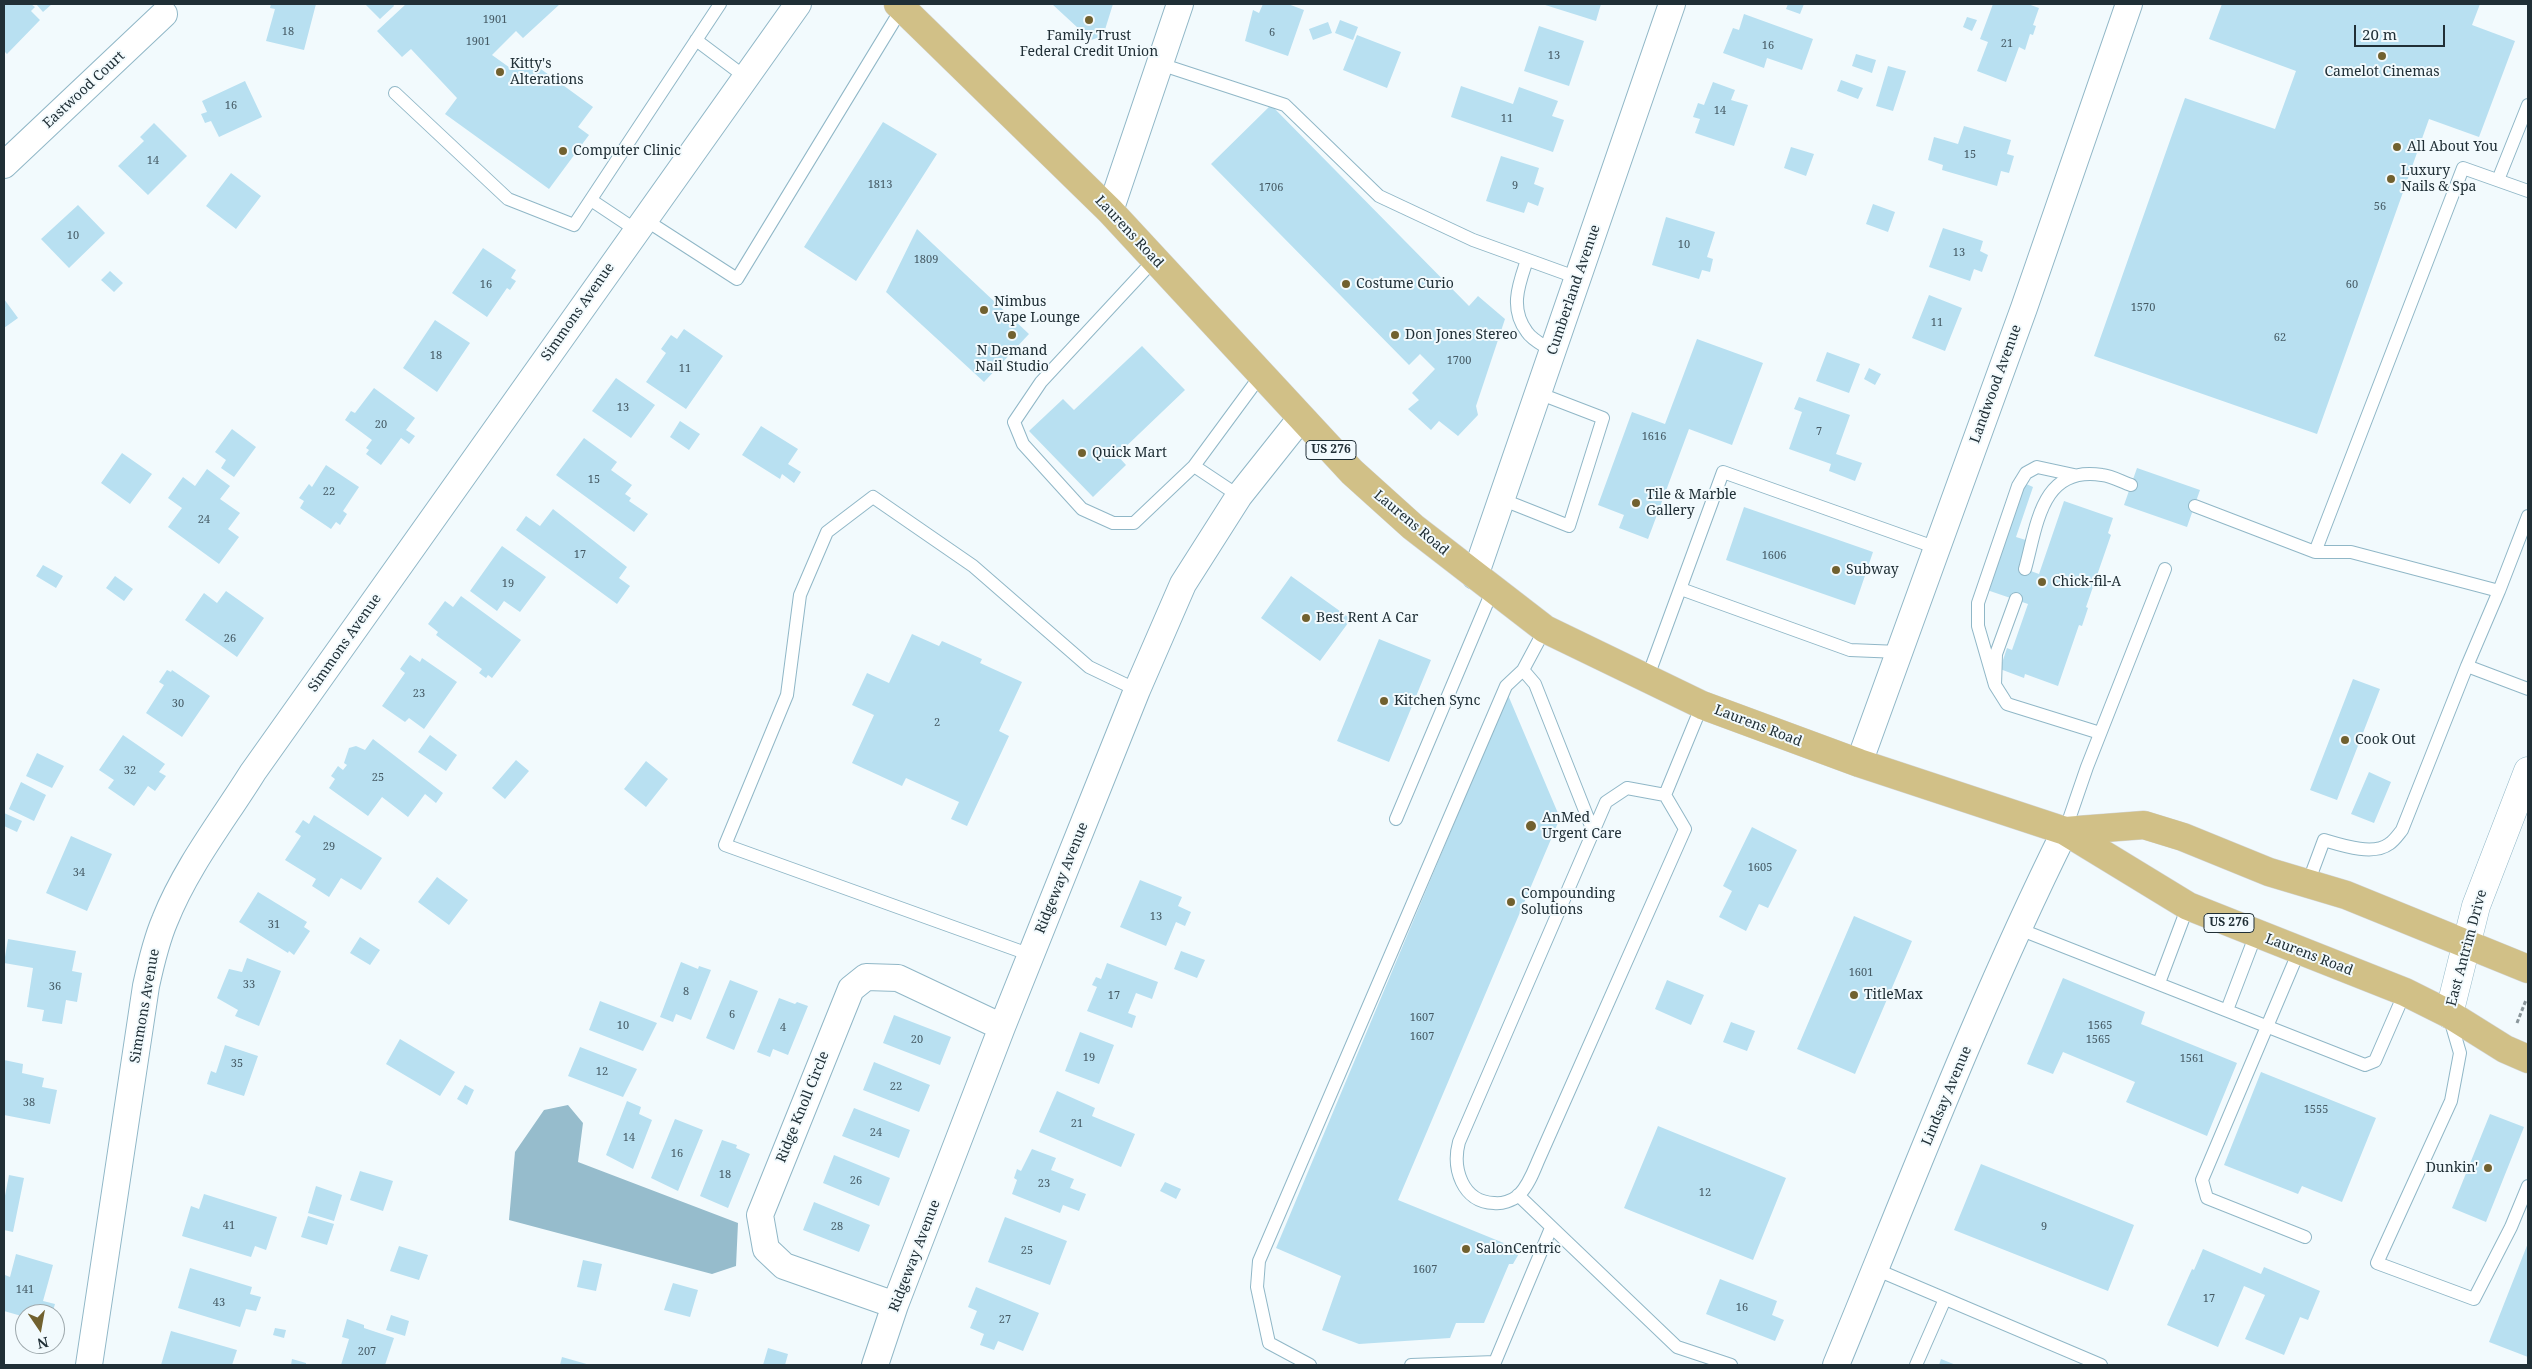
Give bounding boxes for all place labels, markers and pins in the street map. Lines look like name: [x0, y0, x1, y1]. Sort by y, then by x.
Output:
marker: Family Trust Federal Credit Union: [1083, 14, 1095, 26]
place label: Family Trust Federal Credit Union: [1020, 28, 1158, 60]
marker: Camelot Cinemas: [2376, 50, 2388, 62]
place label: Kitty's Alterations: [510, 56, 584, 88]
place label: Camelot Cinemas: [2324, 64, 2440, 80]
marker: Kitty's Alterations: [494, 66, 506, 78]
place label: All About You: [2407, 139, 2498, 155]
marker: All About You: [2391, 141, 2403, 153]
place label: Computer Clinic: [573, 143, 681, 159]
marker: Computer Clinic: [557, 145, 569, 157]
place label: Luxury Nails & Spa: [2401, 163, 2476, 196]
marker: Luxury Nails & Spa: [2385, 173, 2397, 185]
place label: Costume Curio: [1356, 276, 1454, 292]
marker: Costume Curio: [1340, 278, 1352, 290]
place label: Nimbus Vape Lounge: [994, 294, 1080, 326]
marker: Nimbus Vape Lounge: [978, 304, 990, 316]
place label: Don Jones Stereo: [1405, 327, 1518, 343]
marker: N Demand Nail Studio: [1006, 329, 1018, 341]
marker: Don Jones Stereo: [1389, 329, 1401, 341]
place label: N Demand Nail Studio: [975, 343, 1049, 376]
place label: Quick Mart: [1092, 445, 1167, 461]
marker: Quick Mart: [1076, 447, 1088, 459]
place label: Tile & Marble Gallery: [1646, 487, 1737, 520]
marker: Tile & Marble Gallery: [1630, 497, 1642, 509]
place label: Subway: [1846, 562, 1899, 578]
marker: Subway: [1830, 564, 1842, 576]
place label: Chick-fil-A: [2052, 574, 2121, 590]
marker: Chick-fil-A: [2036, 576, 2048, 588]
place label: Best Rent A Car: [1316, 610, 1418, 626]
marker: Best Rent A Car: [1300, 612, 1312, 624]
place label: Kitchen Sync: [1394, 693, 1480, 709]
marker: Kitchen Sync: [1378, 695, 1390, 707]
place label: Cook Out: [2355, 732, 2416, 748]
marker: Cook Out: [2339, 734, 2351, 746]
place label: AnMed Urgent Care: [1542, 810, 1622, 842]
marker: AnMed Urgent Care: [1524, 819, 1538, 833]
place label: Compounding Solutions: [1521, 886, 1615, 919]
marker: Compounding Solutions: [1505, 896, 1517, 908]
place label: TitleMax: [1864, 987, 1923, 1003]
marker: TitleMax: [1848, 989, 1860, 1001]
place label: Dunkin': [2426, 1160, 2478, 1176]
marker: Dunkin': [2482, 1162, 2494, 1174]
place label: SalonCentric: [1476, 1241, 1561, 1257]
marker: SalonCentric: [1460, 1243, 1472, 1255]

